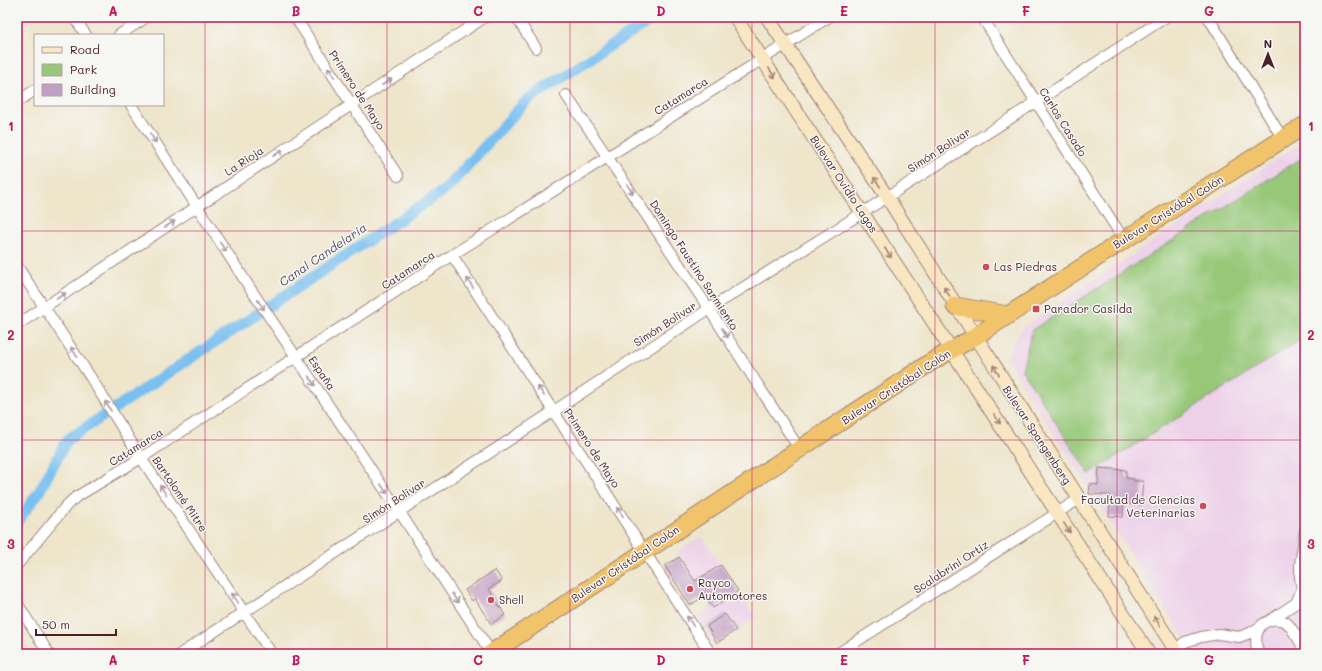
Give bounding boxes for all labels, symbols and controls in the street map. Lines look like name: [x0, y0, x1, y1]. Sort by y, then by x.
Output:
text: A: [108, 2, 118, 19]
text: B: [292, 2, 301, 19]
text: C: [473, 2, 483, 19]
text: D: [656, 2, 666, 19]
text: E: [840, 2, 848, 19]
text: F: [1022, 2, 1030, 19]
text: G: [1204, 2, 1214, 19]
legend: [34, 34, 164, 106]
north arrow: [1248, 34, 1288, 74]
text: N: [1264, 36, 1272, 51]
text: Road: [70, 41, 100, 57]
street label: Primero de Mayo: [326, 47, 389, 133]
text: Park: [70, 61, 97, 77]
one-way arrow: [327, 67, 335, 78]
one-way arrow: [768, 67, 776, 79]
street label: Catamarca: [651, 73, 711, 118]
one-way arrow: [381, 77, 393, 85]
text: Building: [70, 81, 116, 97]
street label: Carlos Casado: [1036, 84, 1091, 160]
text: 1: [8, 117, 14, 134]
text: 1: [1308, 117, 1314, 134]
street label: Simón Bolivar: [904, 124, 973, 176]
one-way arrow: [149, 132, 157, 144]
street label: Bulevar Ovidio Lagos: [807, 132, 882, 235]
street label: La Rioja: [221, 142, 266, 179]
one-way arrow: [273, 149, 284, 157]
street label: Bulevar Cristóbal Colón: [1110, 171, 1226, 252]
one-way arrow: [873, 177, 881, 188]
one-way arrow: [626, 183, 634, 194]
street label: Domingo Faustino Sarmiento: [647, 197, 742, 333]
water label: Canal Candelaria: [276, 219, 369, 289]
one-way arrow: [164, 220, 176, 228]
one-way arrow: [219, 241, 227, 252]
street label: Catamarca: [378, 247, 437, 292]
one-way arrow: [884, 247, 892, 258]
place label: Las Piedras: [994, 259, 1057, 274]
marker: Las Piedras: [981, 262, 991, 272]
one-way arrow: [466, 278, 474, 289]
one-way arrow: [942, 286, 950, 298]
one-way arrow: [55, 292, 66, 300]
street label: Simón Bolivar: [630, 298, 699, 350]
one-way arrow: [257, 299, 265, 310]
place label: Parador Casilda: [1044, 301, 1133, 316]
marker: Parador Casilda: [1031, 304, 1041, 314]
text: 2: [7, 326, 15, 343]
text: 2: [1307, 326, 1315, 343]
one-way arrow: [721, 327, 729, 339]
street label: Bulevar Cristóbal Colón: [838, 346, 953, 428]
one-way arrow: [70, 347, 78, 358]
street label: España: [306, 353, 339, 393]
one-way arrow: [992, 364, 1000, 376]
one-way arrow: [308, 375, 316, 386]
street label: Bulevar Spangenberg: [1000, 382, 1075, 487]
one-way arrow: [537, 386, 545, 397]
one-way arrow: [104, 401, 112, 412]
street label: Primero de Mayo: [561, 405, 624, 491]
one-way arrow: [993, 413, 1001, 425]
street label: Catamarca: [106, 424, 166, 469]
street label: Bartolomé Mitre: [150, 453, 211, 535]
street label: Simón Bolivar: [359, 475, 428, 527]
one-way arrow: [380, 483, 388, 494]
one-way arrow: [159, 485, 167, 496]
place label: Facultad de Ciencias Veterinarias: [1081, 492, 1195, 520]
marker: Facultad de Ciencias Veterinarias: [1198, 501, 1208, 511]
one-way arrow: [616, 507, 624, 518]
street label: Bulevar Cristóbal Colón: [568, 522, 682, 605]
one-way arrow: [1064, 522, 1072, 534]
text: 3: [7, 535, 15, 552]
text: 3: [1307, 535, 1315, 552]
street label: Scalabrini Ortiz: [910, 537, 991, 596]
place label: Rayco Automotores: [698, 575, 767, 603]
marker: Rayco Automotores: [685, 584, 695, 594]
one-way arrow: [452, 592, 460, 604]
place label: Shell: [499, 592, 524, 607]
one-way arrow: [231, 593, 239, 604]
marker: Shell: [486, 595, 496, 605]
scale bar: [36, 611, 116, 637]
one-way arrow: [686, 615, 694, 627]
one-way arrow: [1152, 615, 1160, 627]
text: 50 m: [42, 616, 70, 632]
text: A: [108, 651, 118, 668]
text: B: [292, 651, 301, 668]
text: C: [473, 651, 483, 668]
text: D: [656, 651, 666, 668]
text: E: [840, 651, 848, 668]
text: F: [1022, 651, 1030, 668]
text: G: [1204, 651, 1214, 668]

